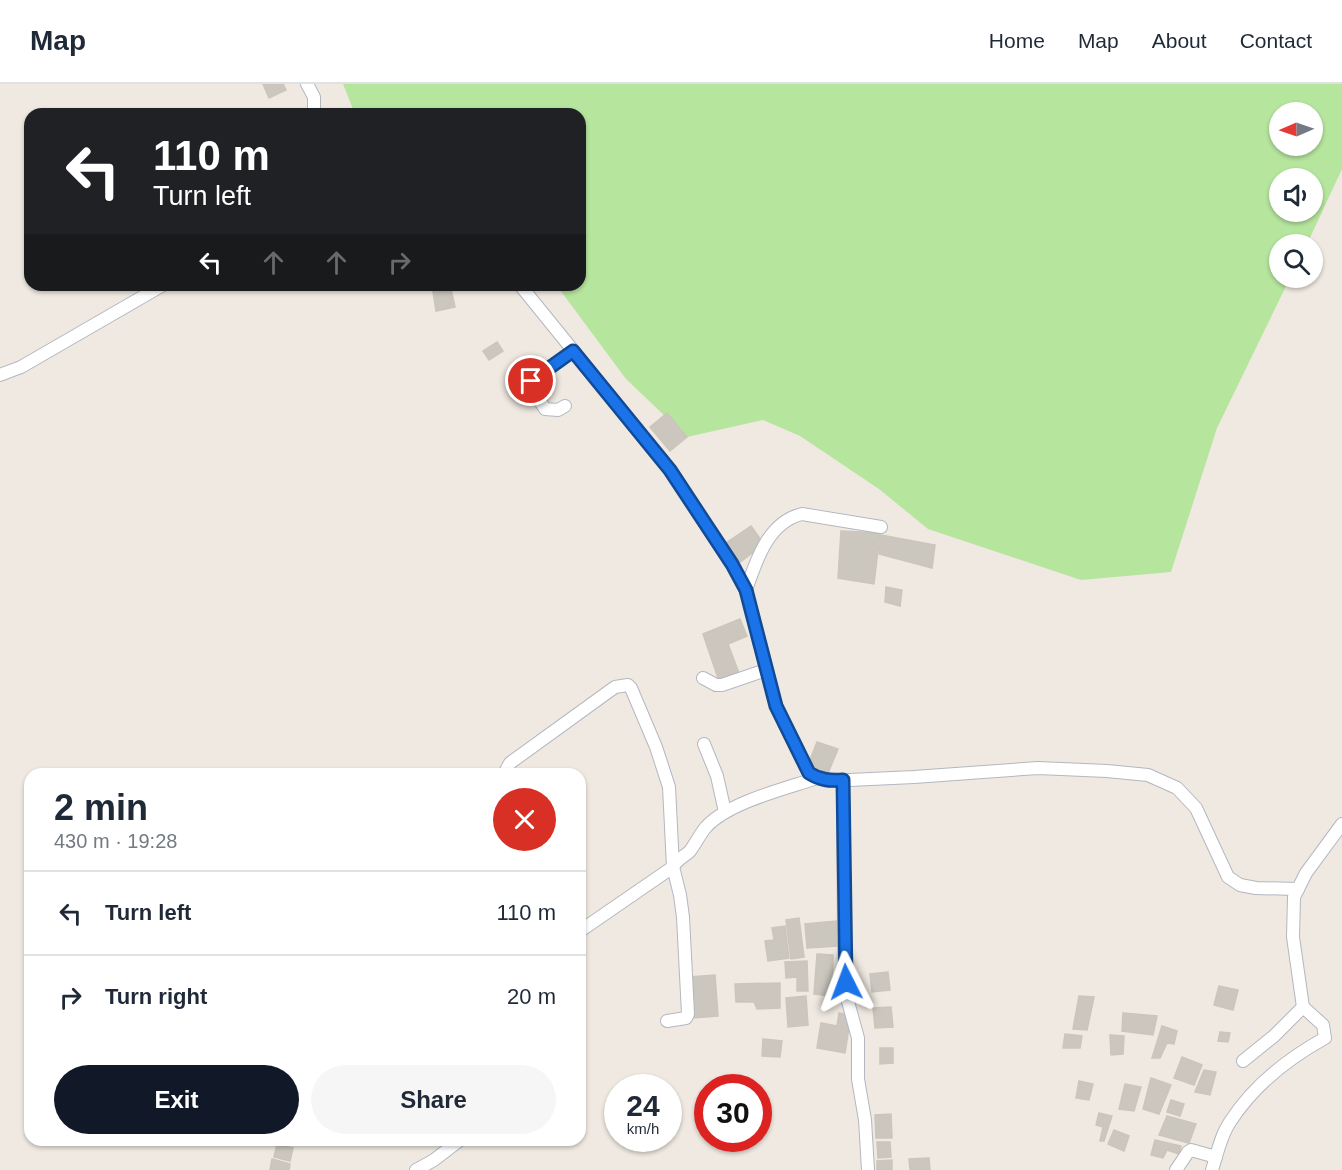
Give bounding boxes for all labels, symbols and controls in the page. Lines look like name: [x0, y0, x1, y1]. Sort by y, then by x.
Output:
text: Map: [30, 25, 86, 56]
text: Home: [989, 29, 1045, 52]
text: Map: [1078, 29, 1119, 52]
text: About: [1152, 29, 1207, 52]
text: Contact: [1240, 29, 1312, 52]
north arrow: [1269, 102, 1323, 156]
map controls: [1269, 102, 1323, 288]
icon: left: [54, 132, 132, 210]
text: 110 m: [153, 132, 270, 179]
button: sound: [1269, 168, 1323, 222]
text: Turn left: [153, 181, 251, 211]
button: search: [1269, 234, 1323, 288]
icon: left: [194, 246, 227, 279]
icon: ahead: [257, 246, 290, 279]
icon: ahead: [320, 246, 353, 279]
icon: right: [383, 246, 416, 279]
pin: [505, 355, 556, 406]
icon: arrive: [514, 364, 547, 397]
text: 2 min: [54, 787, 148, 828]
button: close: [493, 788, 556, 851]
text: 430 m · 19:28: [54, 830, 177, 852]
icon: left: [54, 897, 87, 930]
text: Turn left: [105, 900, 191, 925]
text: 110 m: [496, 900, 556, 925]
position arrow: [814, 950, 878, 1014]
icon: right: [54, 981, 87, 1014]
text: Turn right: [105, 984, 207, 1009]
text: 20 m: [507, 984, 556, 1009]
button: Exit: [54, 1065, 299, 1134]
button: Share: [311, 1065, 556, 1134]
speed limit sign: 30: [694, 1074, 772, 1152]
text: 24: [626, 1089, 660, 1122]
text: km/h: [627, 1120, 659, 1137]

